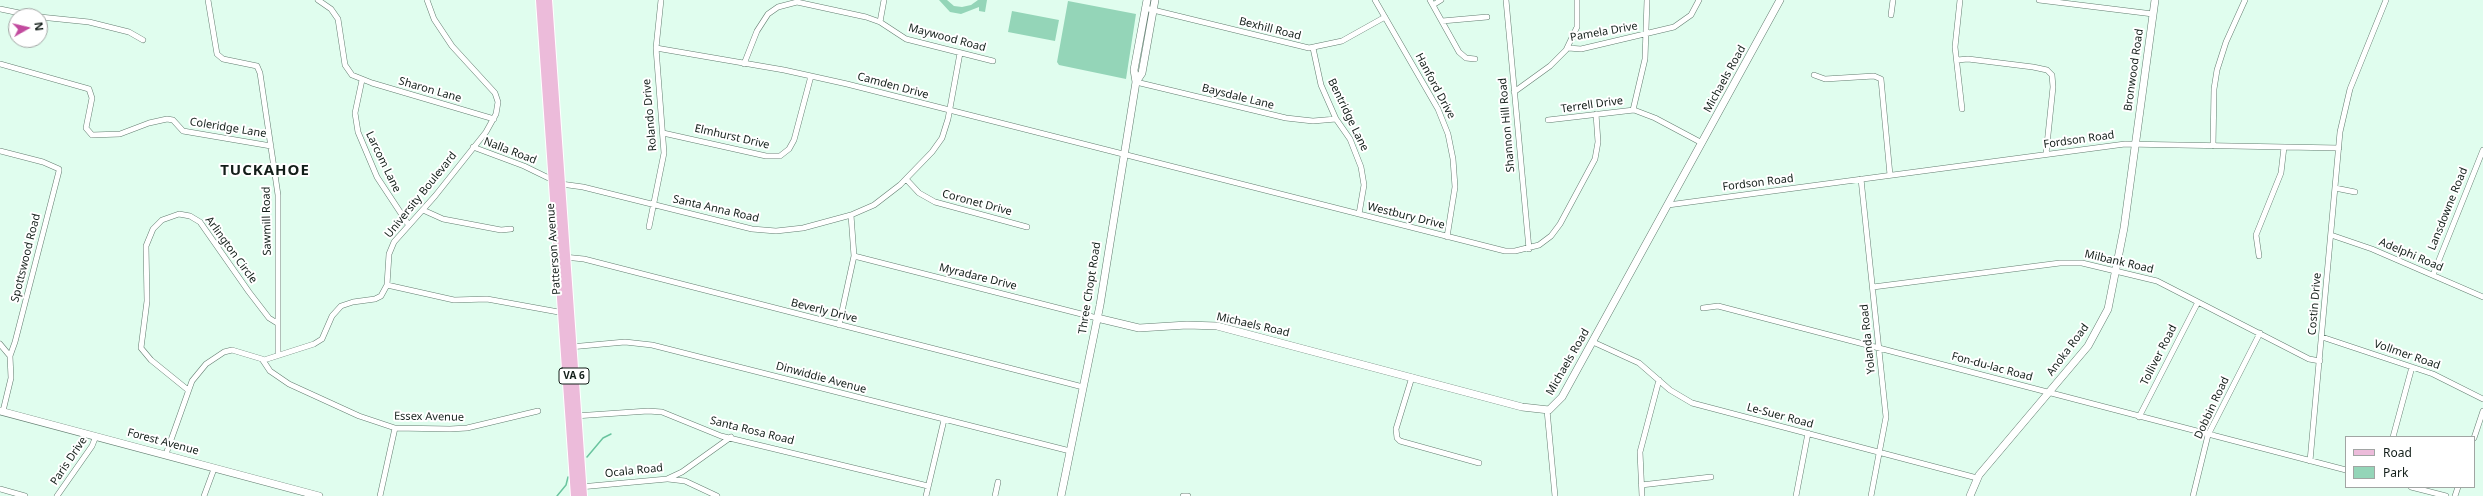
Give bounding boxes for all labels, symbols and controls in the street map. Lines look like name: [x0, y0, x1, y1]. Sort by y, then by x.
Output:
north arrow: [8, 8, 48, 48]
street label: Bexhill Road: [1238, 15, 1302, 43]
street label: Pamela Drive: [1569, 20, 1639, 44]
text: N: [31, 21, 47, 32]
street label: Maywood Road: [907, 21, 987, 55]
street label: Bronwood Road: [2122, 28, 2146, 112]
street label: Michaels Road: [1701, 43, 1749, 115]
street label: Hanford Drive: [1412, 51, 1458, 121]
street label: Camden Drive: [856, 70, 930, 102]
street label: Sharon Lane: [397, 75, 463, 105]
street label: Bentridge Lane: [1325, 77, 1371, 153]
street label: Shannon Hill Road: [1496, 77, 1518, 173]
street label: Rolando Drive: [640, 78, 660, 152]
street label: Baysdale Lane: [1201, 82, 1275, 112]
street label: Terrell Drive: [1560, 94, 1624, 116]
street label: Coleridge Lane: [189, 115, 267, 141]
street label: Elmhurst Drive: [693, 122, 771, 152]
street label: Fordson Road: [2043, 128, 2115, 152]
street label: Larcom Lane: [363, 129, 403, 195]
street label: Nalla Road: [482, 135, 538, 167]
street label: University Boulevard: [382, 149, 460, 241]
district label: TUCKAHOE: [220, 162, 310, 180]
street label: Lansdowne Road: [2425, 166, 2471, 252]
street label: Fordson Road: [1722, 172, 1794, 194]
street label: Sawmill Road: [260, 186, 274, 256]
street label: Coronet Drive: [941, 187, 1013, 219]
street label: Santa Anna Road: [672, 193, 760, 225]
street label: Westbury Drive: [1366, 200, 1446, 232]
street label: Patterson Avenue: [544, 203, 564, 295]
street label: Spottswood Road: [9, 212, 43, 304]
street label: Arlington Circle: [202, 214, 260, 286]
street label: Adelphi Road: [2377, 236, 2445, 274]
street label: Three Chopt Road: [1076, 241, 1104, 335]
street label: Milbank Road: [2083, 248, 2155, 276]
street label: Myradare Drive: [938, 261, 1018, 293]
street label: Costin Drive: [2306, 272, 2324, 336]
street label: Beverly Drive: [789, 296, 859, 326]
street label: Yolanda Road: [1858, 303, 1878, 375]
street label: Michaels Road: [1215, 310, 1291, 340]
street label: Anoka Road: [2044, 321, 2092, 379]
street label: Tolliver Road: [2138, 323, 2180, 387]
street label: Michaels Road: [1544, 326, 1592, 398]
street label: Vollmer Road: [2372, 338, 2442, 372]
street label: Fon-du-lac Road: [1950, 350, 2034, 384]
street label: Dinwiddie Avenue: [774, 360, 868, 396]
road number: VA 6: [559, 368, 589, 384]
street label: Dobbin Road: [2192, 375, 2232, 441]
street label: Le-Suer Road: [1745, 401, 1815, 431]
street label: Essex Avenue: [394, 410, 464, 424]
street label: Santa Rosa Road: [709, 414, 795, 448]
street label: Forest Avenue: [126, 426, 200, 458]
street label: Paris Drive: [48, 434, 90, 488]
legend: [2345, 436, 2475, 488]
text: Road: [2383, 444, 2412, 461]
street label: Ocala Road: [604, 461, 664, 481]
text: Park: [2383, 464, 2408, 481]

